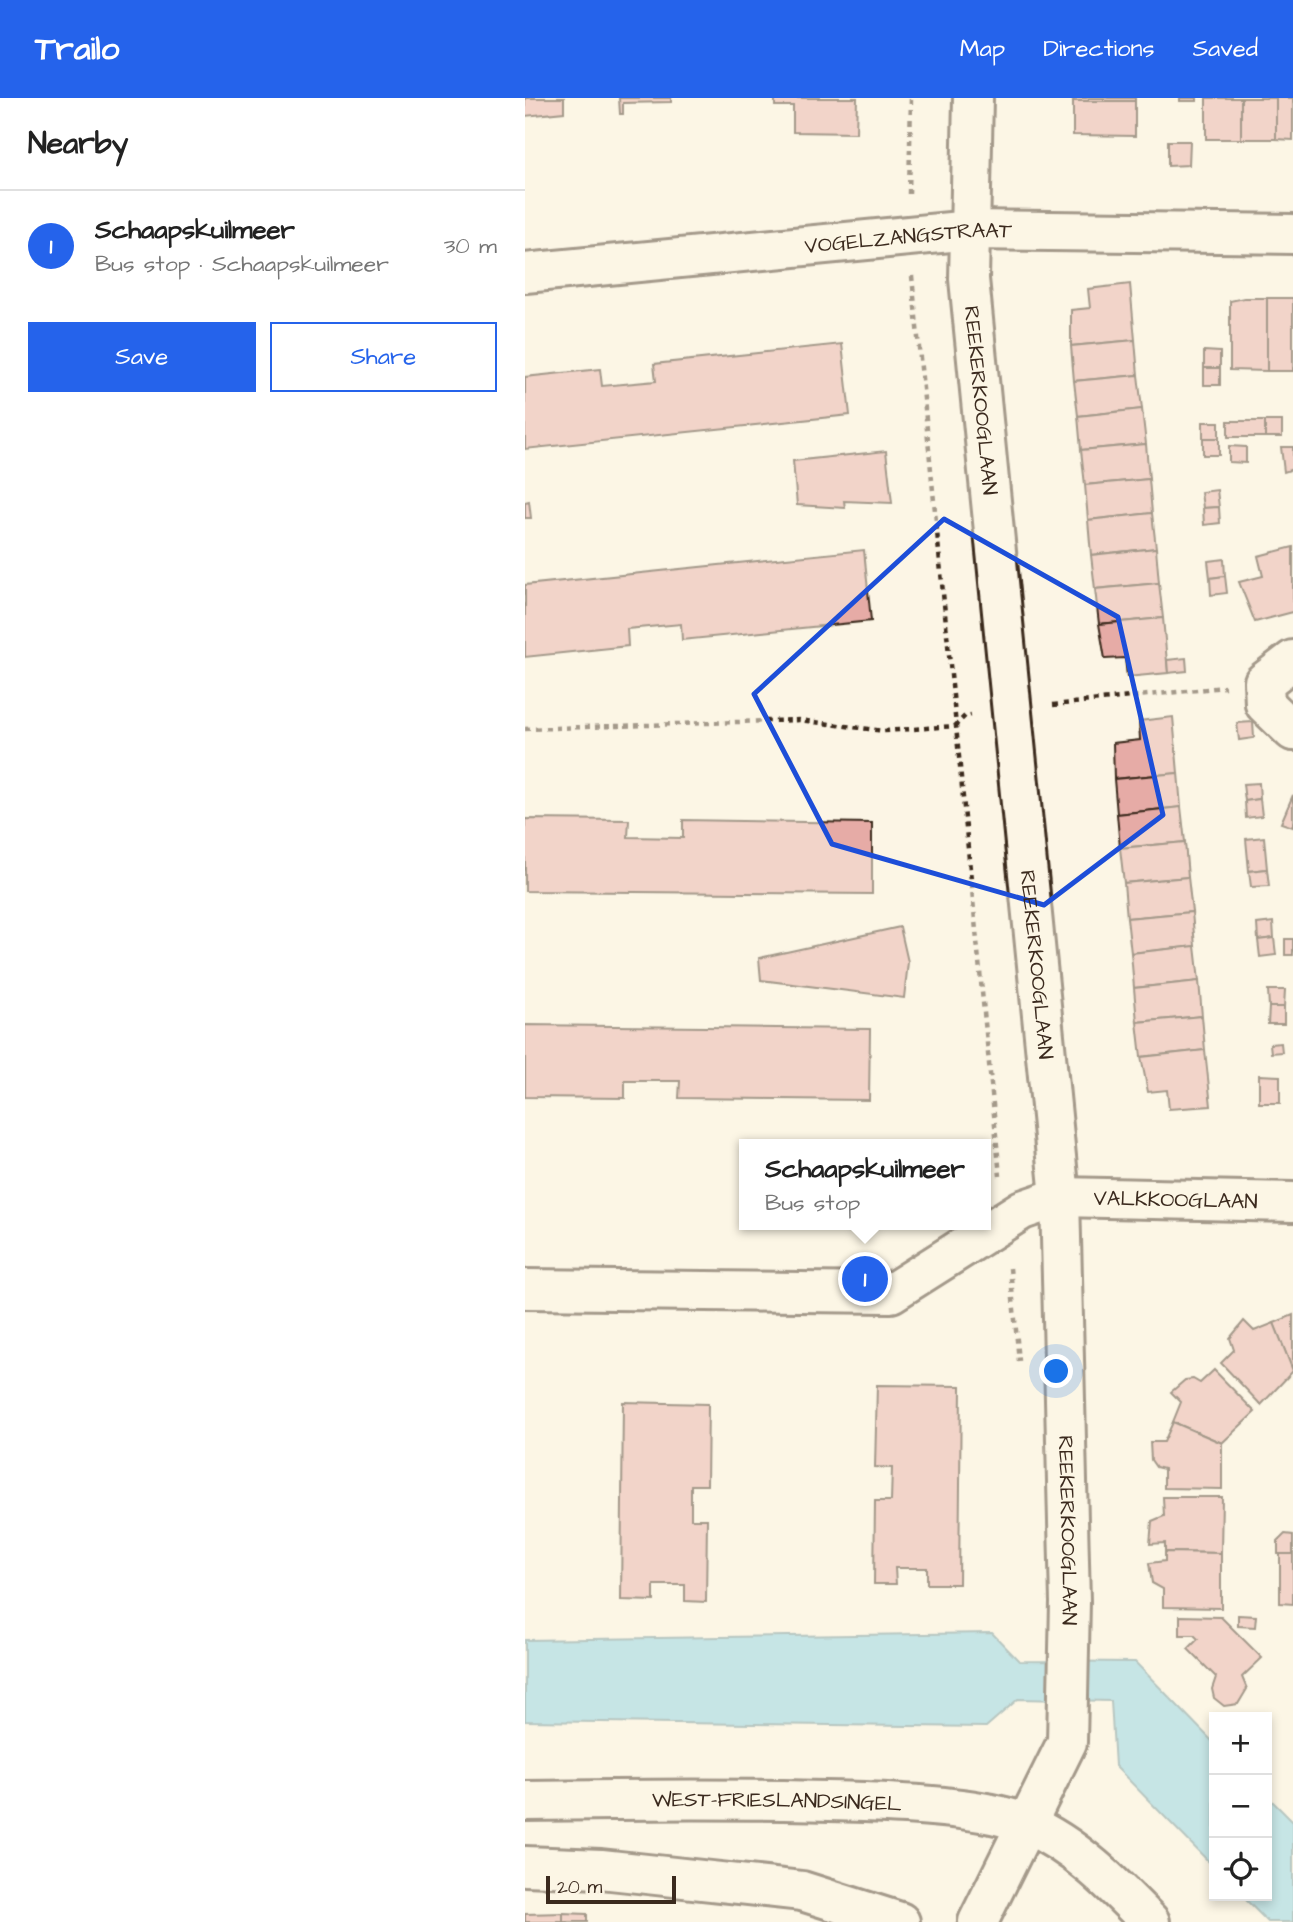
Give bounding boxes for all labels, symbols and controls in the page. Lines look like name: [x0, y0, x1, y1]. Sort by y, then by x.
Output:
text: Trailo: [35, 26, 119, 72]
text: Map: [960, 32, 1005, 66]
text: Directions: [1043, 32, 1155, 66]
text: Saved: [1193, 32, 1258, 66]
text: Nearby: [28, 123, 128, 165]
text: Schaapskuilmeer: [95, 212, 295, 248]
street label: VOGELZANGSTRAAT: [803, 216, 1013, 261]
text: 1: [50, 230, 52, 262]
text: 30 m: [444, 230, 497, 262]
text: Bus stop · Schaapskuilmeer: [95, 248, 389, 280]
street label: REEKERKOOGLAAN: [957, 304, 1004, 496]
button: Save: [28, 322, 256, 392]
button: Share: [270, 322, 497, 392]
street label: REEKERKOOGLAAN: [1013, 869, 1060, 1061]
popup: [739, 1139, 991, 1230]
text: Schaapskuilmeer: [765, 1151, 965, 1187]
street label: VALKKOOGLAAN: [1093, 1184, 1258, 1216]
text: Bus stop: [765, 1187, 860, 1219]
pin: 1: [842, 1253, 888, 1305]
your location: [1039, 1354, 1073, 1388]
street label: REEKERKOOGLAAN: [1051, 1435, 1084, 1626]
map controls: [1209, 1712, 1272, 1901]
button: +: [1209, 1712, 1272, 1775]
button: −: [1209, 1775, 1272, 1838]
street label: WEST-FRIESLANDSINGEL: [652, 1785, 903, 1819]
button: locate: [1209, 1838, 1272, 1901]
scale bar: [546, 1873, 675, 1905]
text: 20 m: [557, 1874, 602, 1901]

